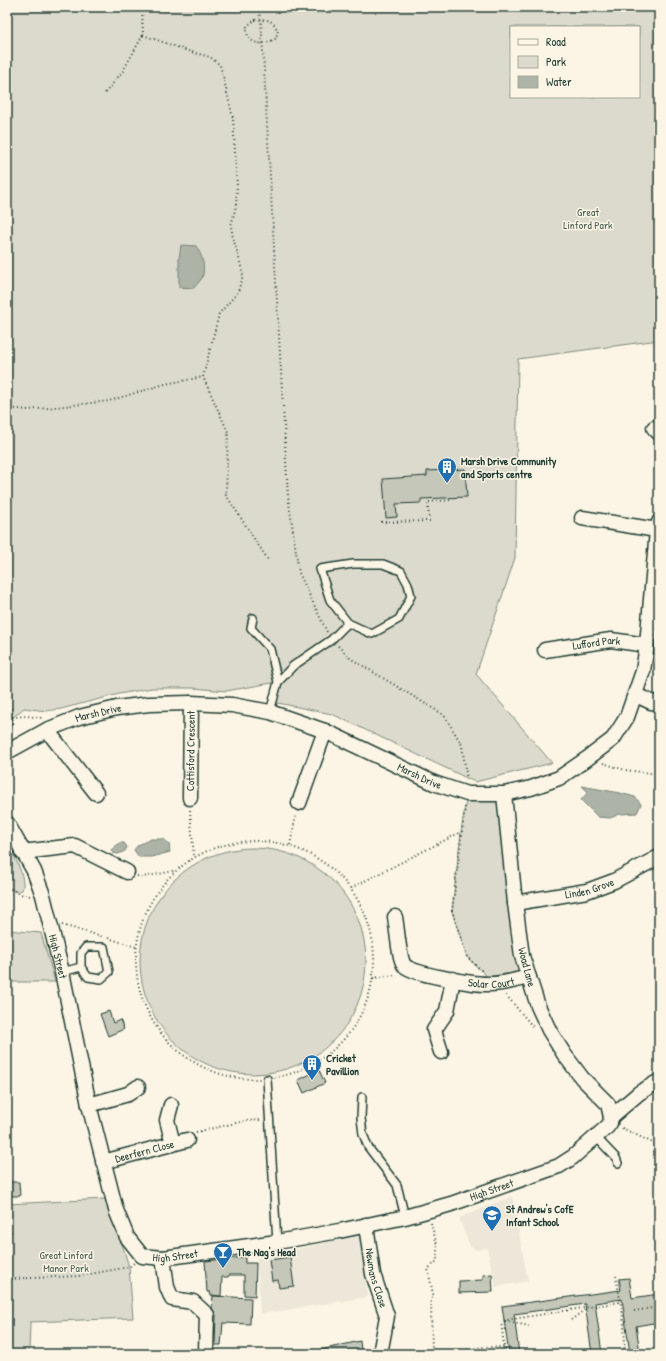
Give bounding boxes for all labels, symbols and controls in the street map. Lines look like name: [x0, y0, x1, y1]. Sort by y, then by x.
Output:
legend: [510, 26, 640, 98]
text: Road: [546, 33, 566, 50]
text: Park: [546, 53, 566, 70]
text: Water: [546, 73, 572, 90]
park label: Great Linford Park: [563, 205, 613, 232]
place label: Marsh Drive Community and Sports centre: [461, 454, 557, 482]
building icon: Marsh Drive Community and Sports centre: [436, 456, 458, 484]
street label: Lufford Park: [572, 633, 622, 653]
street label: Marsh Drive: [73, 700, 123, 725]
street label: Cottisford Crescent: [183, 710, 198, 791]
street label: Marsh Drive: [395, 760, 444, 792]
street label: Linden Grove: [564, 874, 617, 902]
street label: High Street: [46, 933, 70, 980]
street label: Woad Lane: [515, 946, 539, 989]
street label: Solar Court: [467, 974, 516, 991]
place label: Cricket Pavillion: [326, 1051, 359, 1078]
building icon: Cricket Pavillion: [301, 1053, 323, 1081]
street label: Deerfern Close: [114, 1137, 176, 1166]
street label: High Street: [468, 1176, 516, 1204]
place label: St Andrew's CofE Infant School: [506, 1202, 574, 1229]
school or university icon: St Andrew's CofE Infant School: [481, 1204, 503, 1232]
bar icon: The Nag's Head: [212, 1241, 234, 1269]
place label: The Nag's Head: [236, 1245, 296, 1260]
street label: High Street: [152, 1246, 199, 1265]
street label: Newmans Close: [362, 1247, 391, 1310]
park label: Great Linford Manor Park: [40, 1248, 93, 1275]

